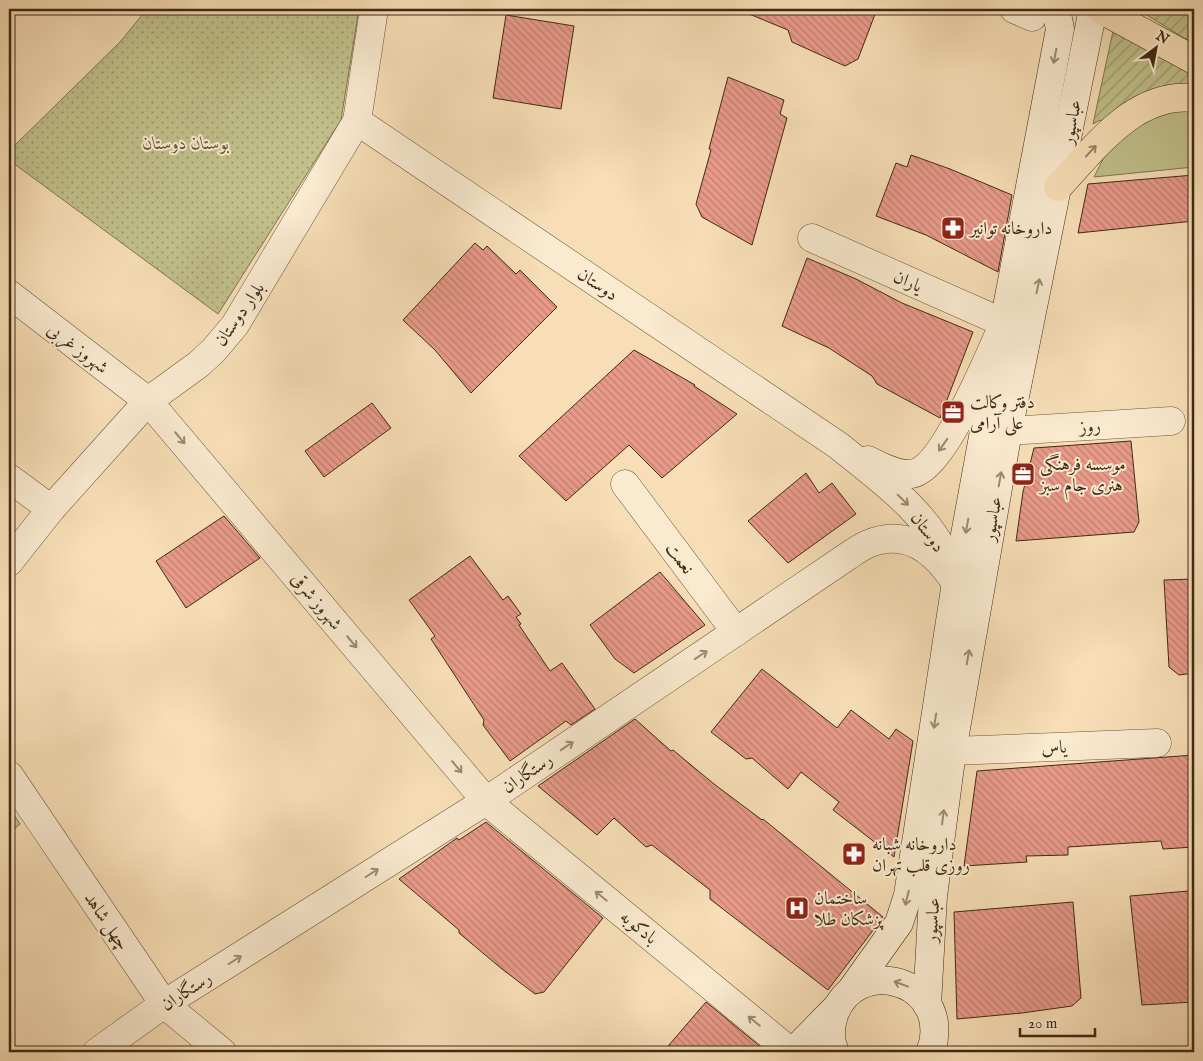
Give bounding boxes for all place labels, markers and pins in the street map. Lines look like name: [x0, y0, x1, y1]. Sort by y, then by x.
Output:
pharmacy icon: داروخانه توانیر: [940, 215, 966, 241]
place label: داروخانه توانیر: [968, 218, 1052, 241]
place label: دفتر وکالت علی آرامی: [970, 392, 1035, 436]
office icon: دفتر وکالت علی آرامی: [940, 399, 966, 425]
place label: موسسه فرهنگی هنری جام سبز: [1038, 453, 1126, 501]
office icon: موسسه فرهنگی هنری جام سبز: [1010, 461, 1036, 487]
place label: داروخانه شبانه روزی قلب تهران: [872, 834, 970, 878]
pharmacy icon: داروخانه شبانه روزی قلب تهران: [841, 841, 867, 867]
place label: ساختمان پزشکان طلا: [814, 888, 884, 932]
hospital icon: ساختمان پزشکان طلا: [784, 895, 810, 921]

